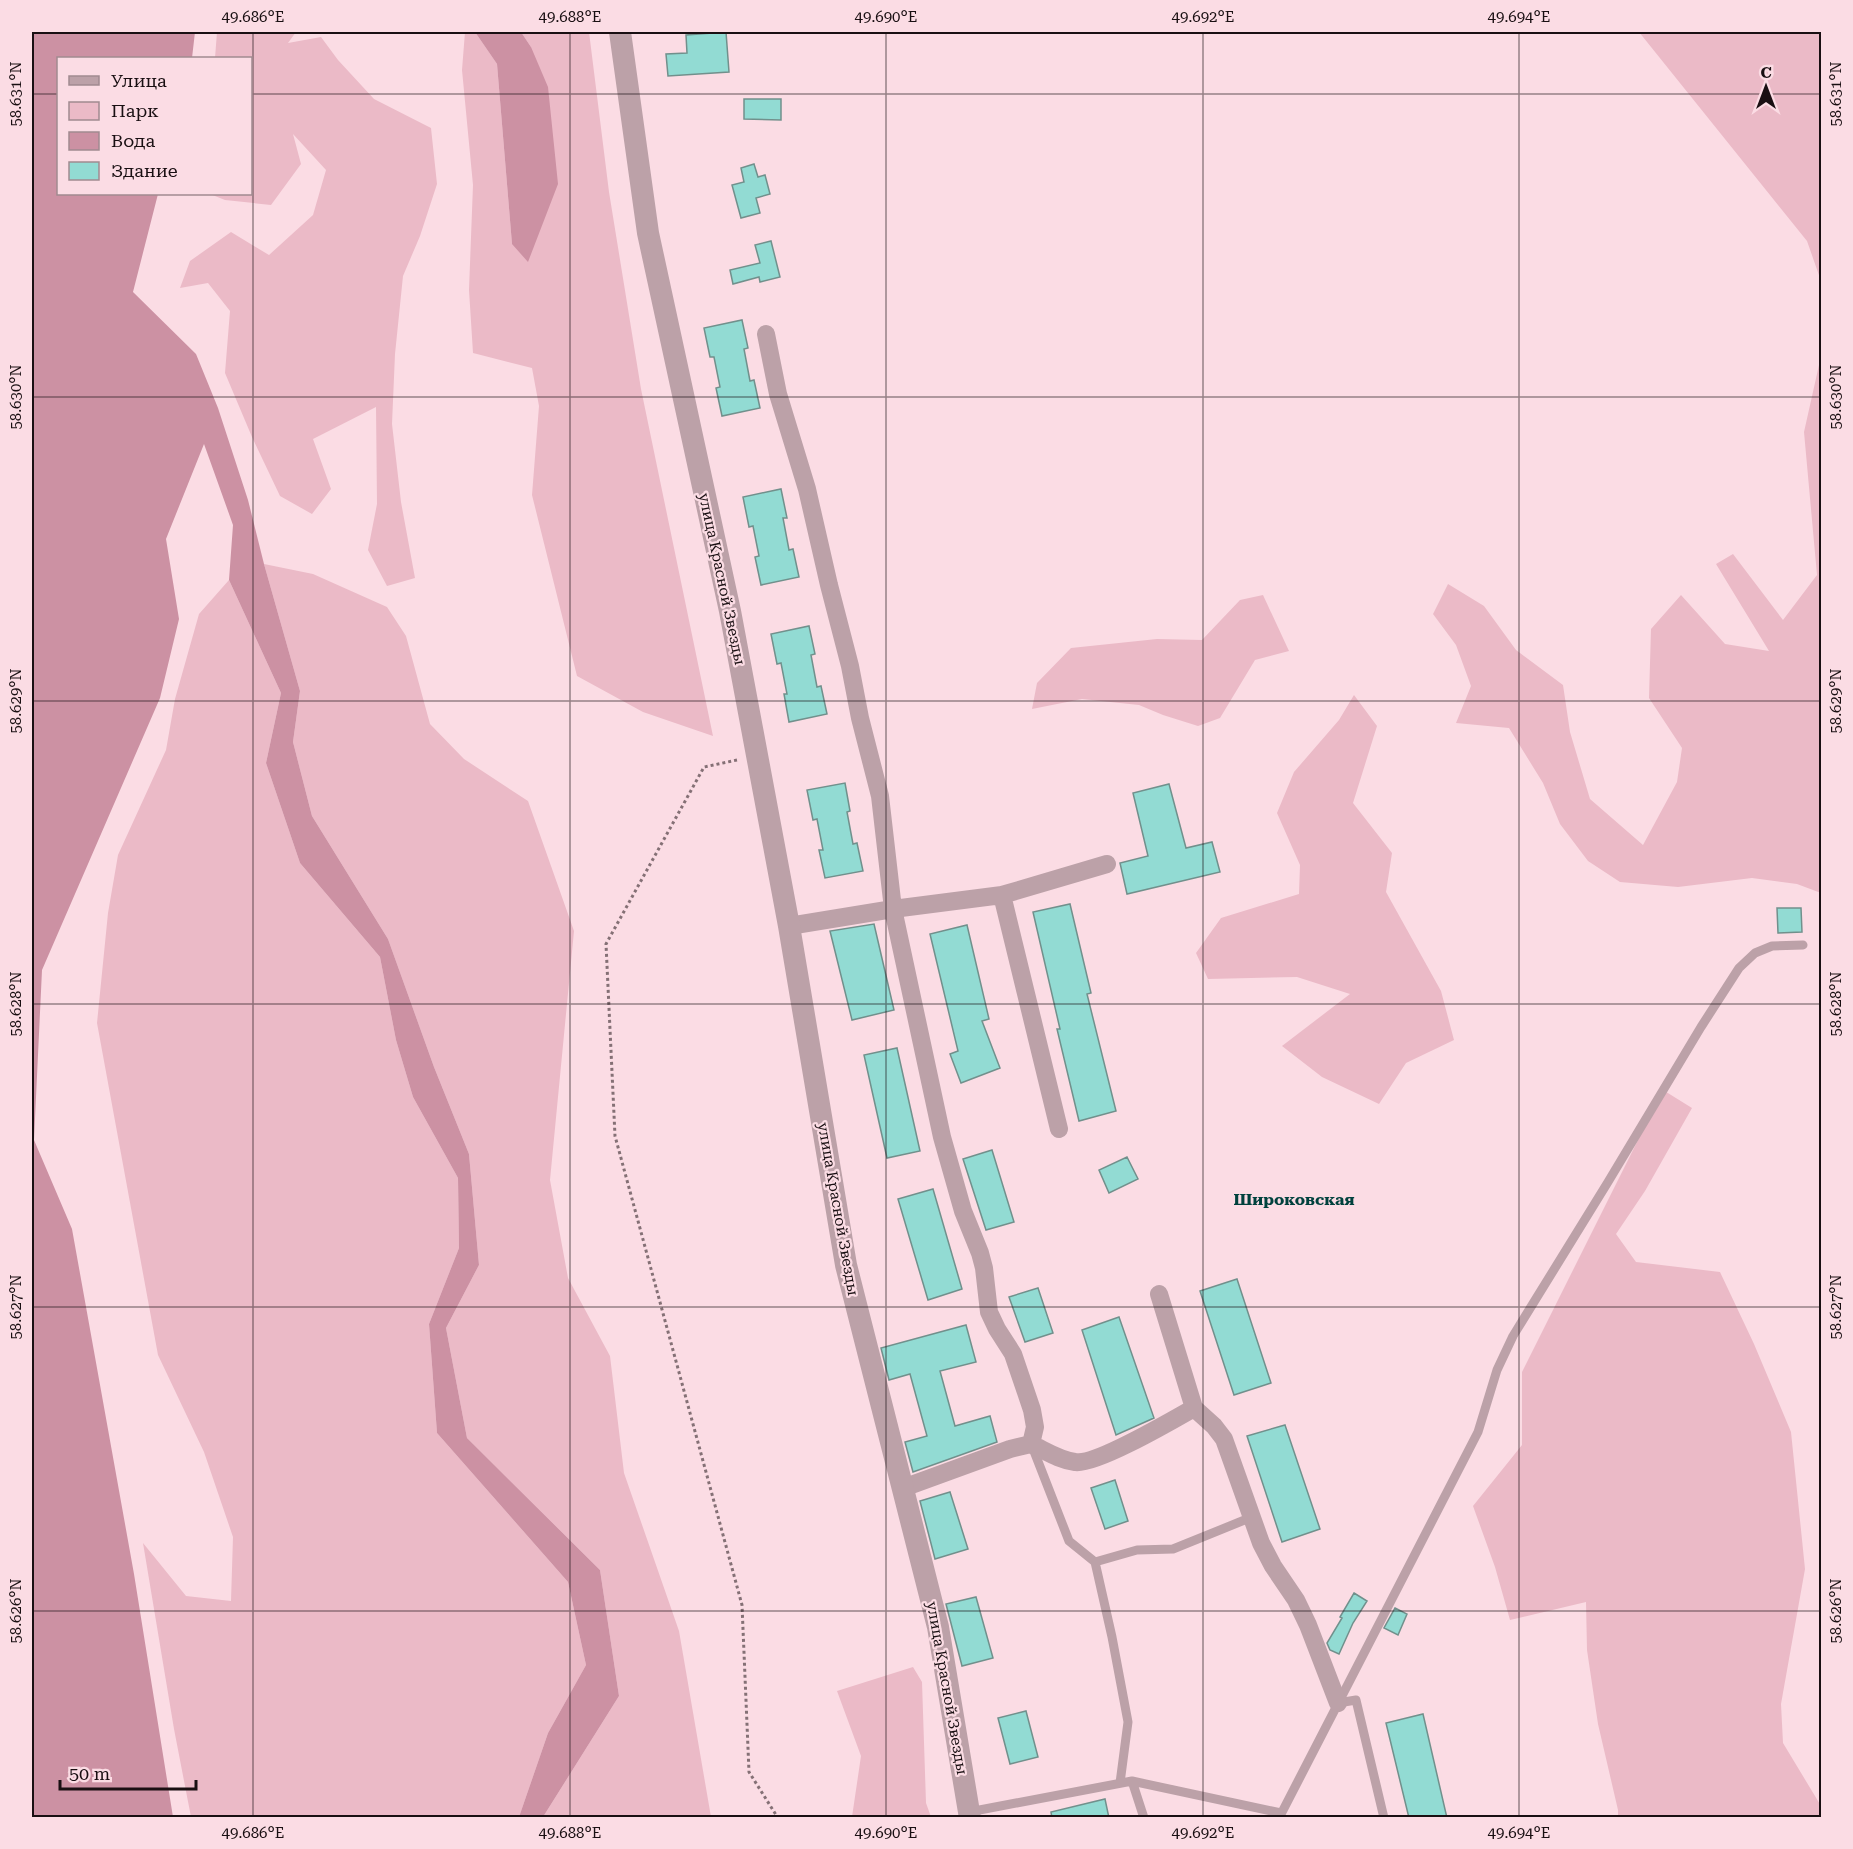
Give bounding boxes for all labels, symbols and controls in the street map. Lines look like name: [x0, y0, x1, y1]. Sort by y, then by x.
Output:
text: 49.686°E: [222, 8, 284, 26]
text: 49.688°E: [539, 8, 601, 26]
text: 49.690°E: [855, 8, 917, 26]
text: 49.692°E: [1172, 8, 1234, 26]
text: 49.694°E: [1488, 8, 1550, 26]
legend: [57, 57, 252, 195]
north arrow: [1736, 57, 1796, 117]
text: 58.631°N: [7, 61, 25, 127]
text: 58.631°N: [1827, 61, 1845, 127]
text: С: [1760, 63, 1772, 82]
text: Улица: [111, 70, 167, 91]
text: Парк: [111, 100, 159, 121]
text: Вода: [111, 130, 155, 151]
text: Здание: [111, 160, 178, 181]
text: 58.630°N: [7, 364, 25, 430]
text: 58.630°N: [1827, 364, 1845, 430]
street label: улица Красной Звезды: [695, 491, 749, 667]
text: 58.629°N: [7, 668, 25, 734]
text: 58.629°N: [1827, 668, 1845, 734]
text: 58.628°N: [7, 971, 25, 1037]
text: 58.628°N: [1827, 971, 1845, 1037]
street label: улица Красной Звезды: [814, 1121, 862, 1297]
district label: Широковская: [1233, 1190, 1355, 1209]
text: 58.627°N: [7, 1274, 25, 1340]
text: 58.627°N: [1827, 1274, 1845, 1340]
text: 58.626°N: [7, 1578, 25, 1644]
text: 58.626°N: [1827, 1578, 1845, 1644]
street label: улица Красной Звезды: [923, 1600, 971, 1776]
scale bar: [60, 1753, 196, 1791]
text: 50 m: [69, 1763, 110, 1784]
text: 49.686°E: [222, 1824, 284, 1842]
text: 49.688°E: [539, 1824, 601, 1842]
text: 49.690°E: [855, 1824, 917, 1842]
text: 49.692°E: [1172, 1824, 1234, 1842]
text: 49.694°E: [1488, 1824, 1550, 1842]

